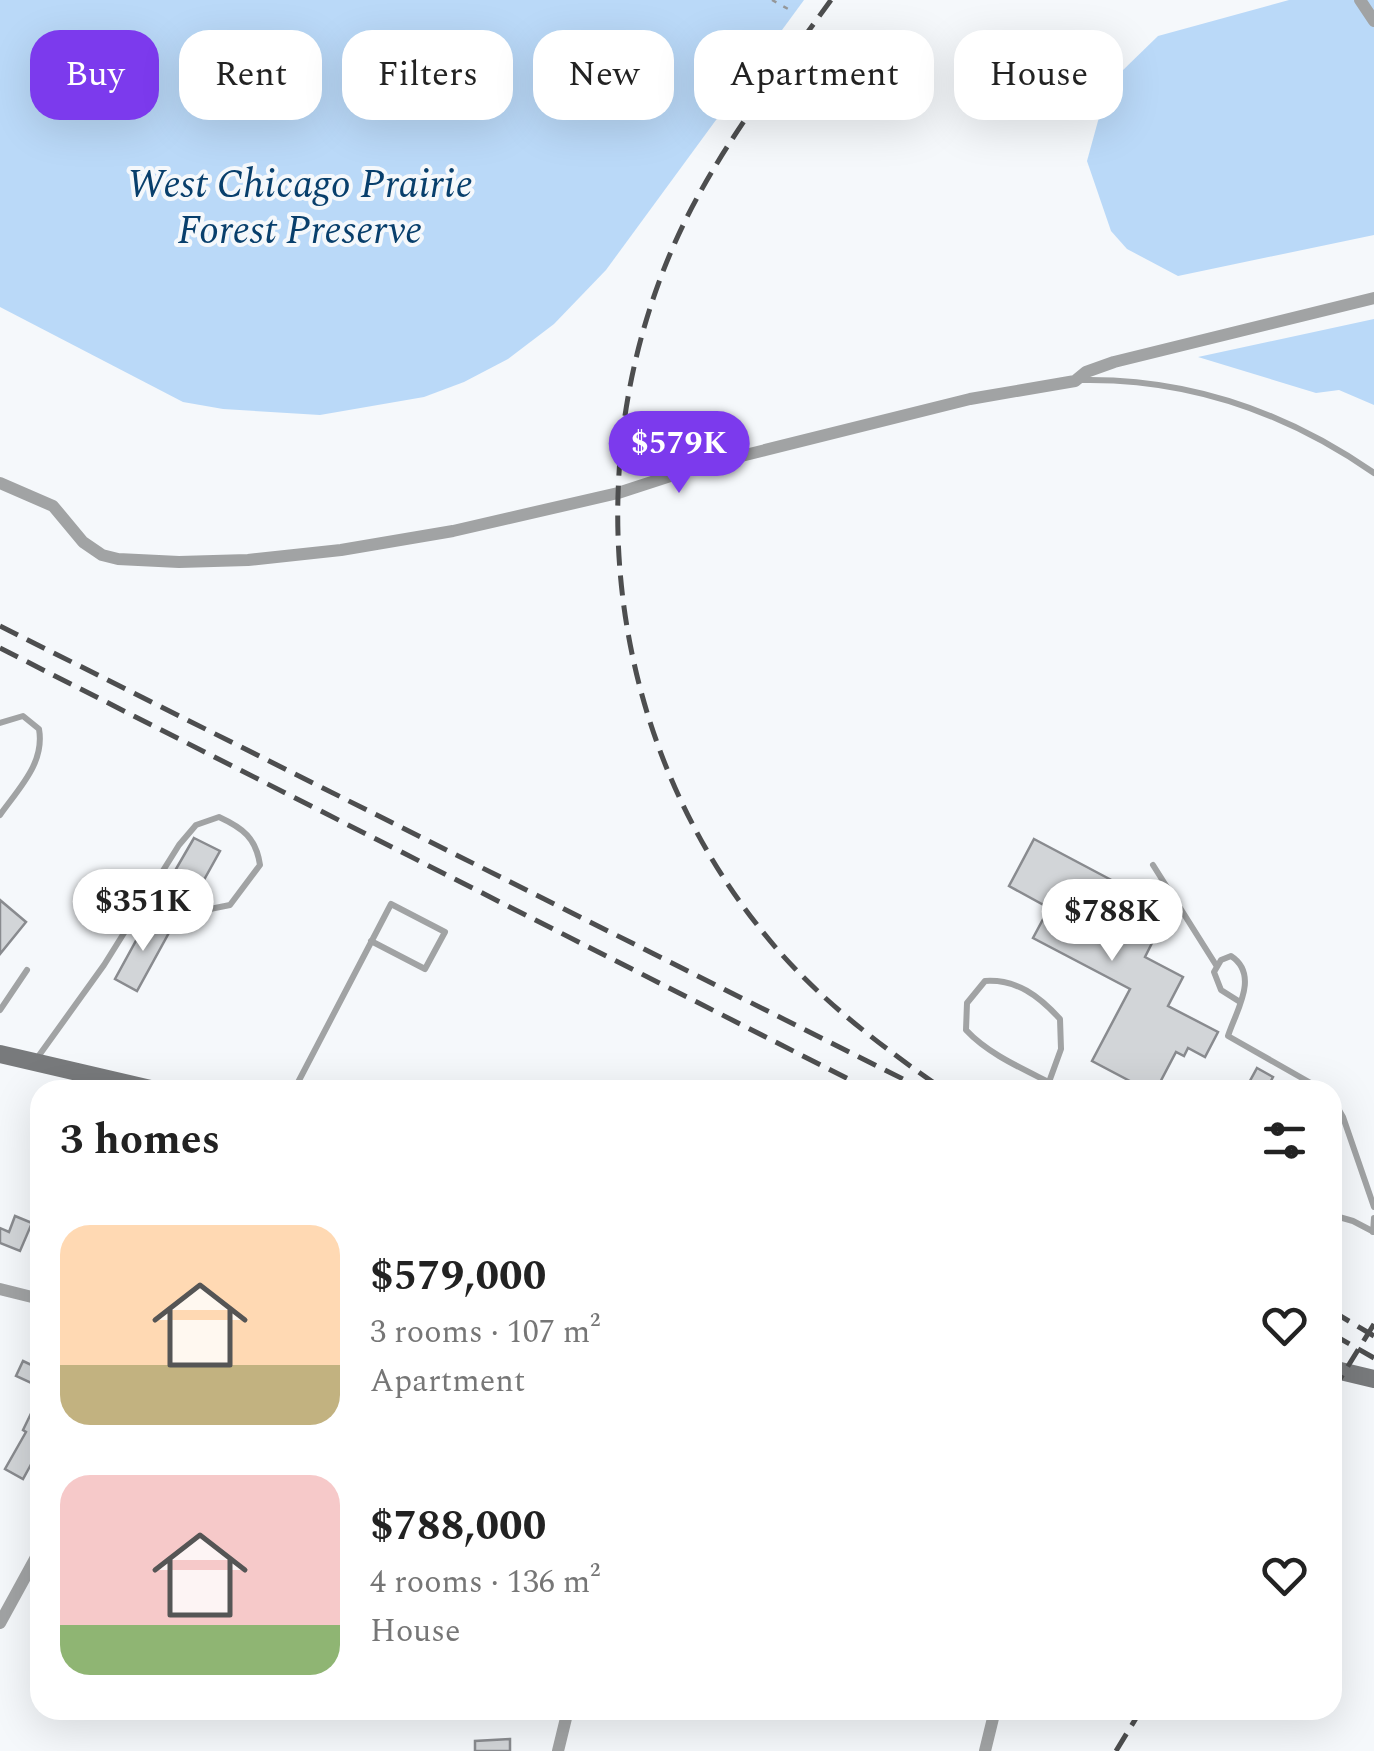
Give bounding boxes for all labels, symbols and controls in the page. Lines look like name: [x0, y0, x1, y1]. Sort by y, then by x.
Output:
chip: Buy: [30, 30, 159, 120]
chip: Rent: [179, 30, 322, 120]
chip: Filters: [342, 30, 513, 120]
chip: New: [533, 30, 674, 120]
chip: Apartment: [694, 30, 934, 120]
chip: House: [954, 30, 1123, 120]
park label: West Chicago Prairie Forest Preserve: [127, 155, 473, 262]
pin: $579K: [609, 411, 749, 496]
text: $579K: [631, 419, 727, 468]
pin: $351K: [73, 869, 213, 954]
text: $351K: [95, 877, 191, 926]
pin: $788K: [1042, 879, 1182, 964]
text: $788K: [1064, 887, 1160, 936]
text: 3 homes: [60, 1109, 220, 1172]
icon: filters: [1257, 1113, 1312, 1168]
text: $579,000: [370, 1245, 546, 1308]
icon: home: [140, 1265, 260, 1385]
icon: heart: [1257, 1298, 1312, 1353]
text: 3 rooms · 107 m²: [370, 1308, 600, 1357]
text: Apartment: [370, 1357, 525, 1406]
text: $788,000: [370, 1495, 546, 1558]
icon: home: [140, 1515, 260, 1635]
icon: heart: [1257, 1548, 1312, 1603]
text: 4 rooms · 136 m²: [370, 1558, 600, 1607]
text: House: [370, 1607, 460, 1656]

